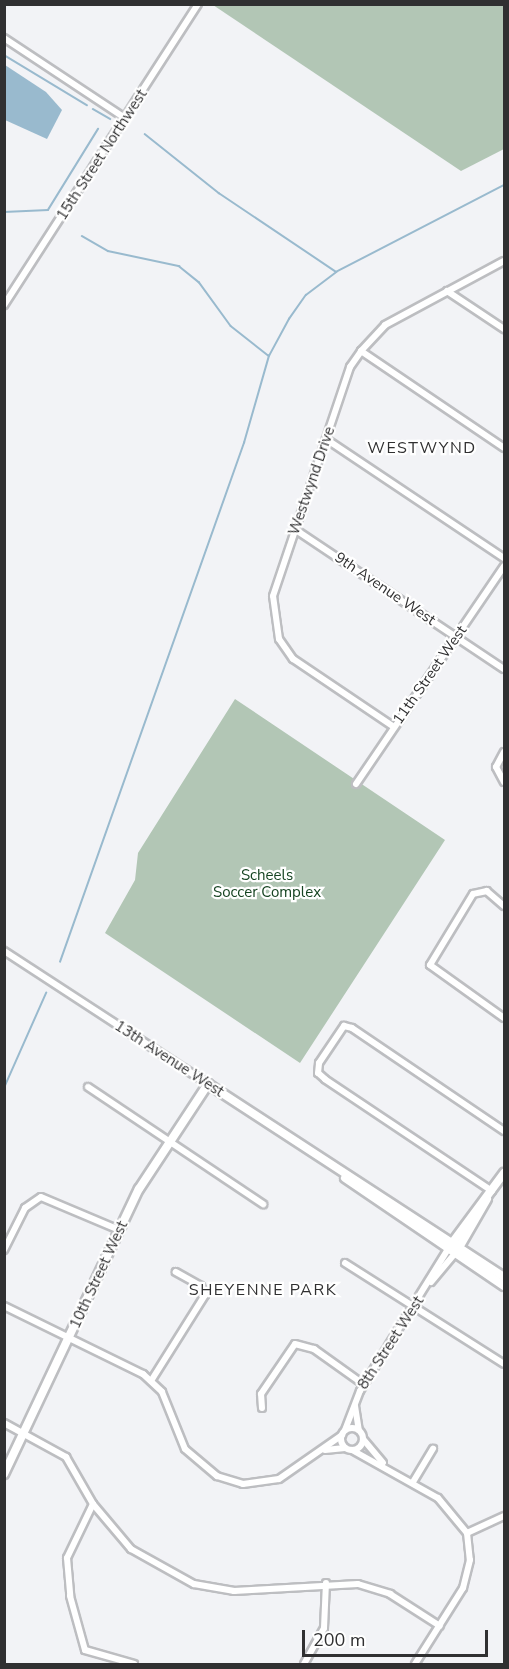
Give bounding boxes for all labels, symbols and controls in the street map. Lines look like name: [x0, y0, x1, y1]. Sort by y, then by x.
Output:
street label: 15th Street Northwest: [53, 86, 151, 224]
street label: Westwynd Drive: [285, 424, 339, 538]
district label: WESTWYND: [367, 438, 477, 458]
street label: 9th Avenue West: [331, 549, 439, 629]
street label: 11th Street West: [389, 622, 471, 728]
park label: Scheels Soccer Complex: [213, 866, 321, 901]
street label: 13th Avenue West: [111, 1017, 227, 1101]
street label: 10th Street West: [66, 1218, 132, 1332]
district label: SHEYENNE PARK: [189, 1280, 337, 1300]
street label: 8th Street West: [354, 1293, 428, 1393]
scale bar: [305, 1618, 491, 1656]
text: 200 m: [313, 1628, 365, 1652]

